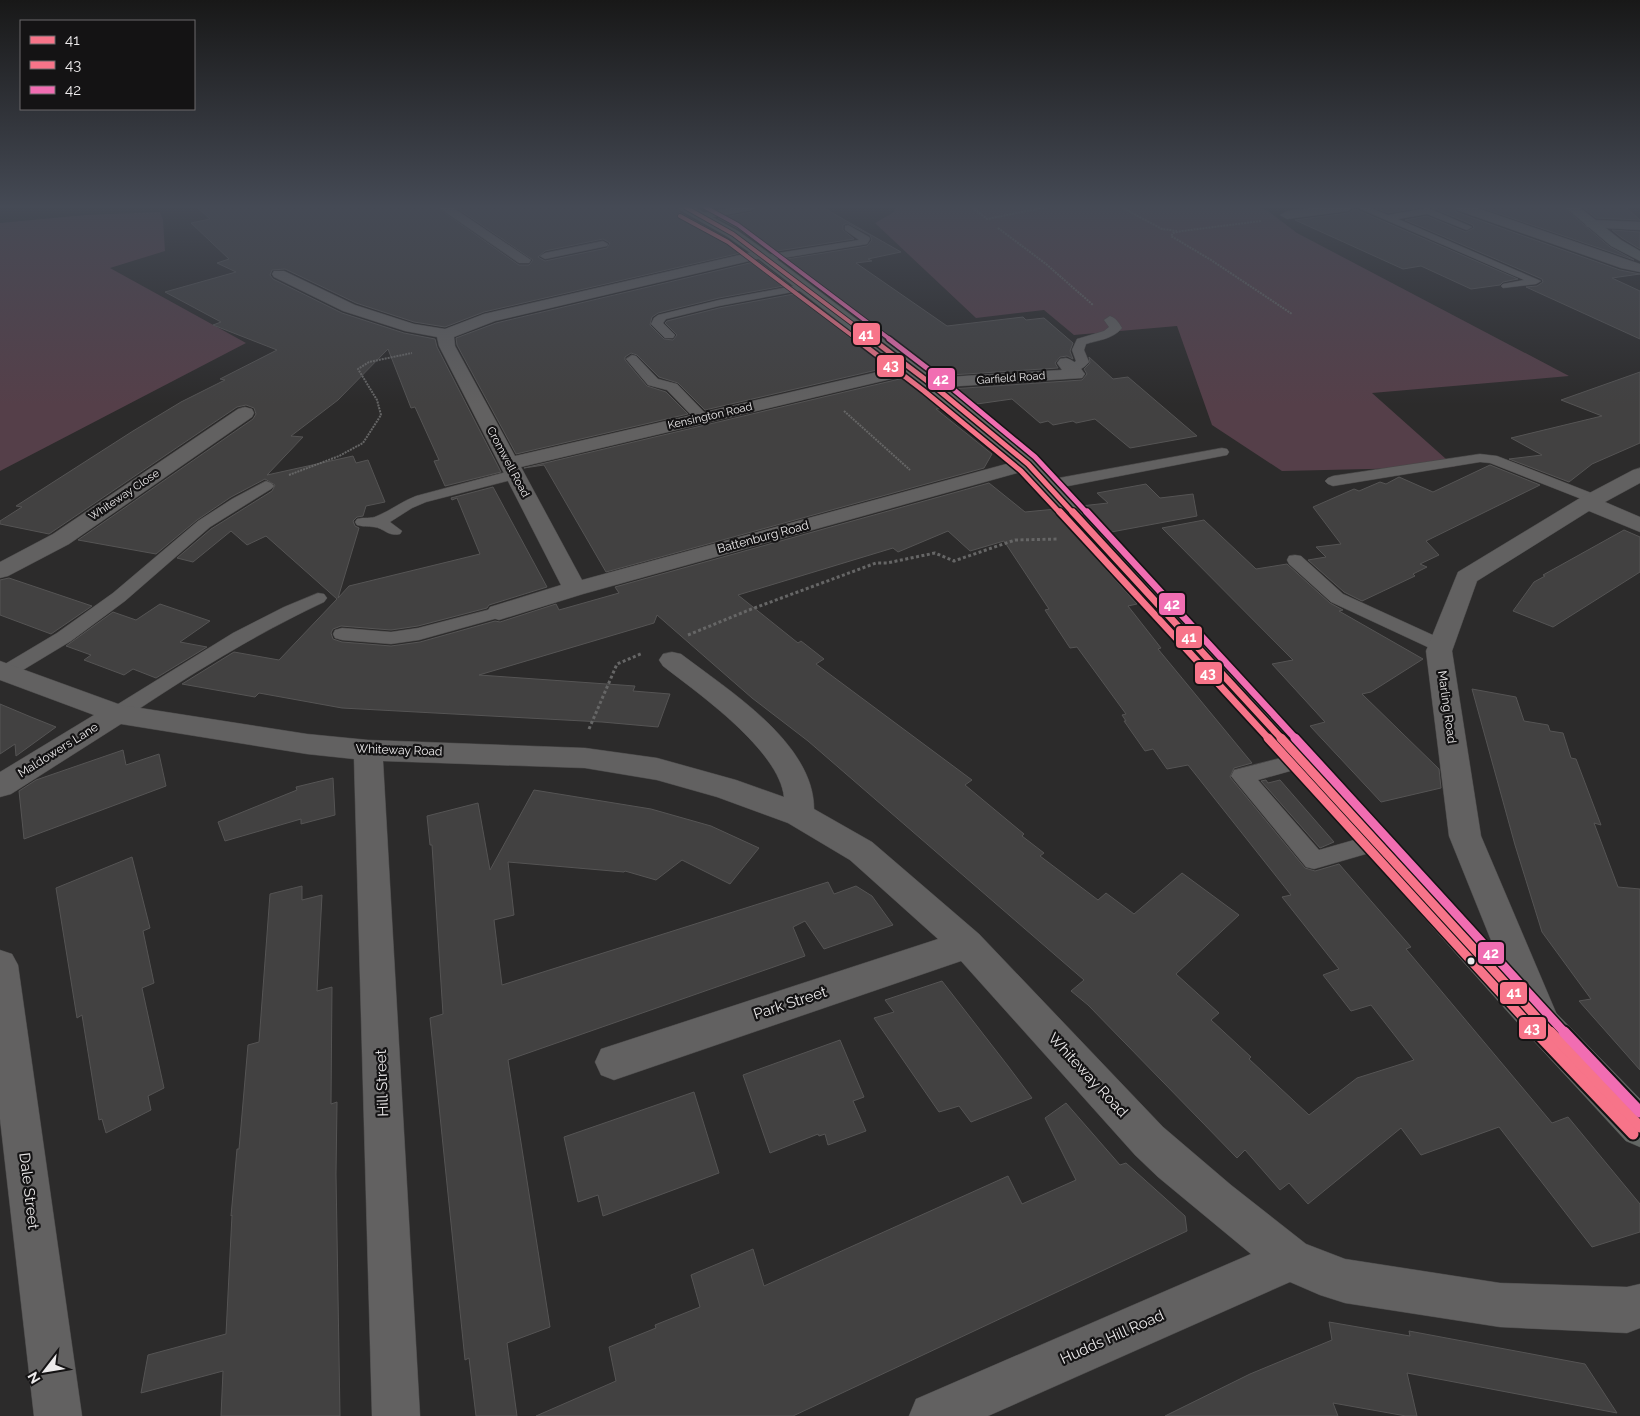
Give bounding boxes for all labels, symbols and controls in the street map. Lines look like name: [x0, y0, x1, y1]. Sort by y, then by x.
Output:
legend: [20, 20, 195, 110]
text: 41: [65, 31, 80, 49]
text: 43: [65, 56, 81, 74]
text: 42: [65, 81, 81, 99]
line badge: 41: [852, 322, 881, 346]
text: 41: [859, 326, 874, 342]
line badge: 43: [876, 354, 905, 378]
text: 43: [883, 357, 899, 373]
line badge: 42: [927, 367, 956, 391]
street label: Garfield Road: [976, 369, 1046, 387]
text: 42: [933, 371, 949, 387]
street label: Kensington Road: [667, 400, 754, 432]
street label: Cromwell Road: [484, 425, 532, 500]
street label: Whiteway Close: [86, 466, 162, 523]
street label: Battenburg Road: [716, 518, 810, 556]
line badge: 42: [1158, 592, 1186, 616]
text: 42: [1164, 596, 1180, 612]
line badge: 41: [1175, 625, 1203, 649]
text: 41: [1182, 629, 1197, 645]
line badge: 43: [1194, 661, 1223, 685]
text: 43: [1200, 665, 1216, 681]
street label: Marling Road: [1435, 670, 1459, 744]
street label: Maldowers Lane: [15, 720, 101, 780]
street label: Whiteway Road: [355, 741, 443, 759]
line badge: 42: [1477, 941, 1505, 965]
text: 42: [1483, 945, 1499, 961]
unlabelled marker: [1466, 956, 1476, 966]
line badge: 41: [1499, 981, 1528, 1005]
street label: Park Street: [751, 983, 829, 1023]
text: 41: [1507, 984, 1522, 1000]
line badge: 43: [1518, 1016, 1547, 1040]
text: 43: [1524, 1020, 1540, 1036]
street label: Whiteway Road: [1044, 1029, 1132, 1121]
street label: Hill Street: [372, 1049, 392, 1117]
street label: Dale Street: [15, 1152, 43, 1230]
street label: Hudds Hill Road: [1057, 1306, 1167, 1368]
north arrow: [20, 1346, 70, 1396]
text: N: [24, 1369, 43, 1386]

